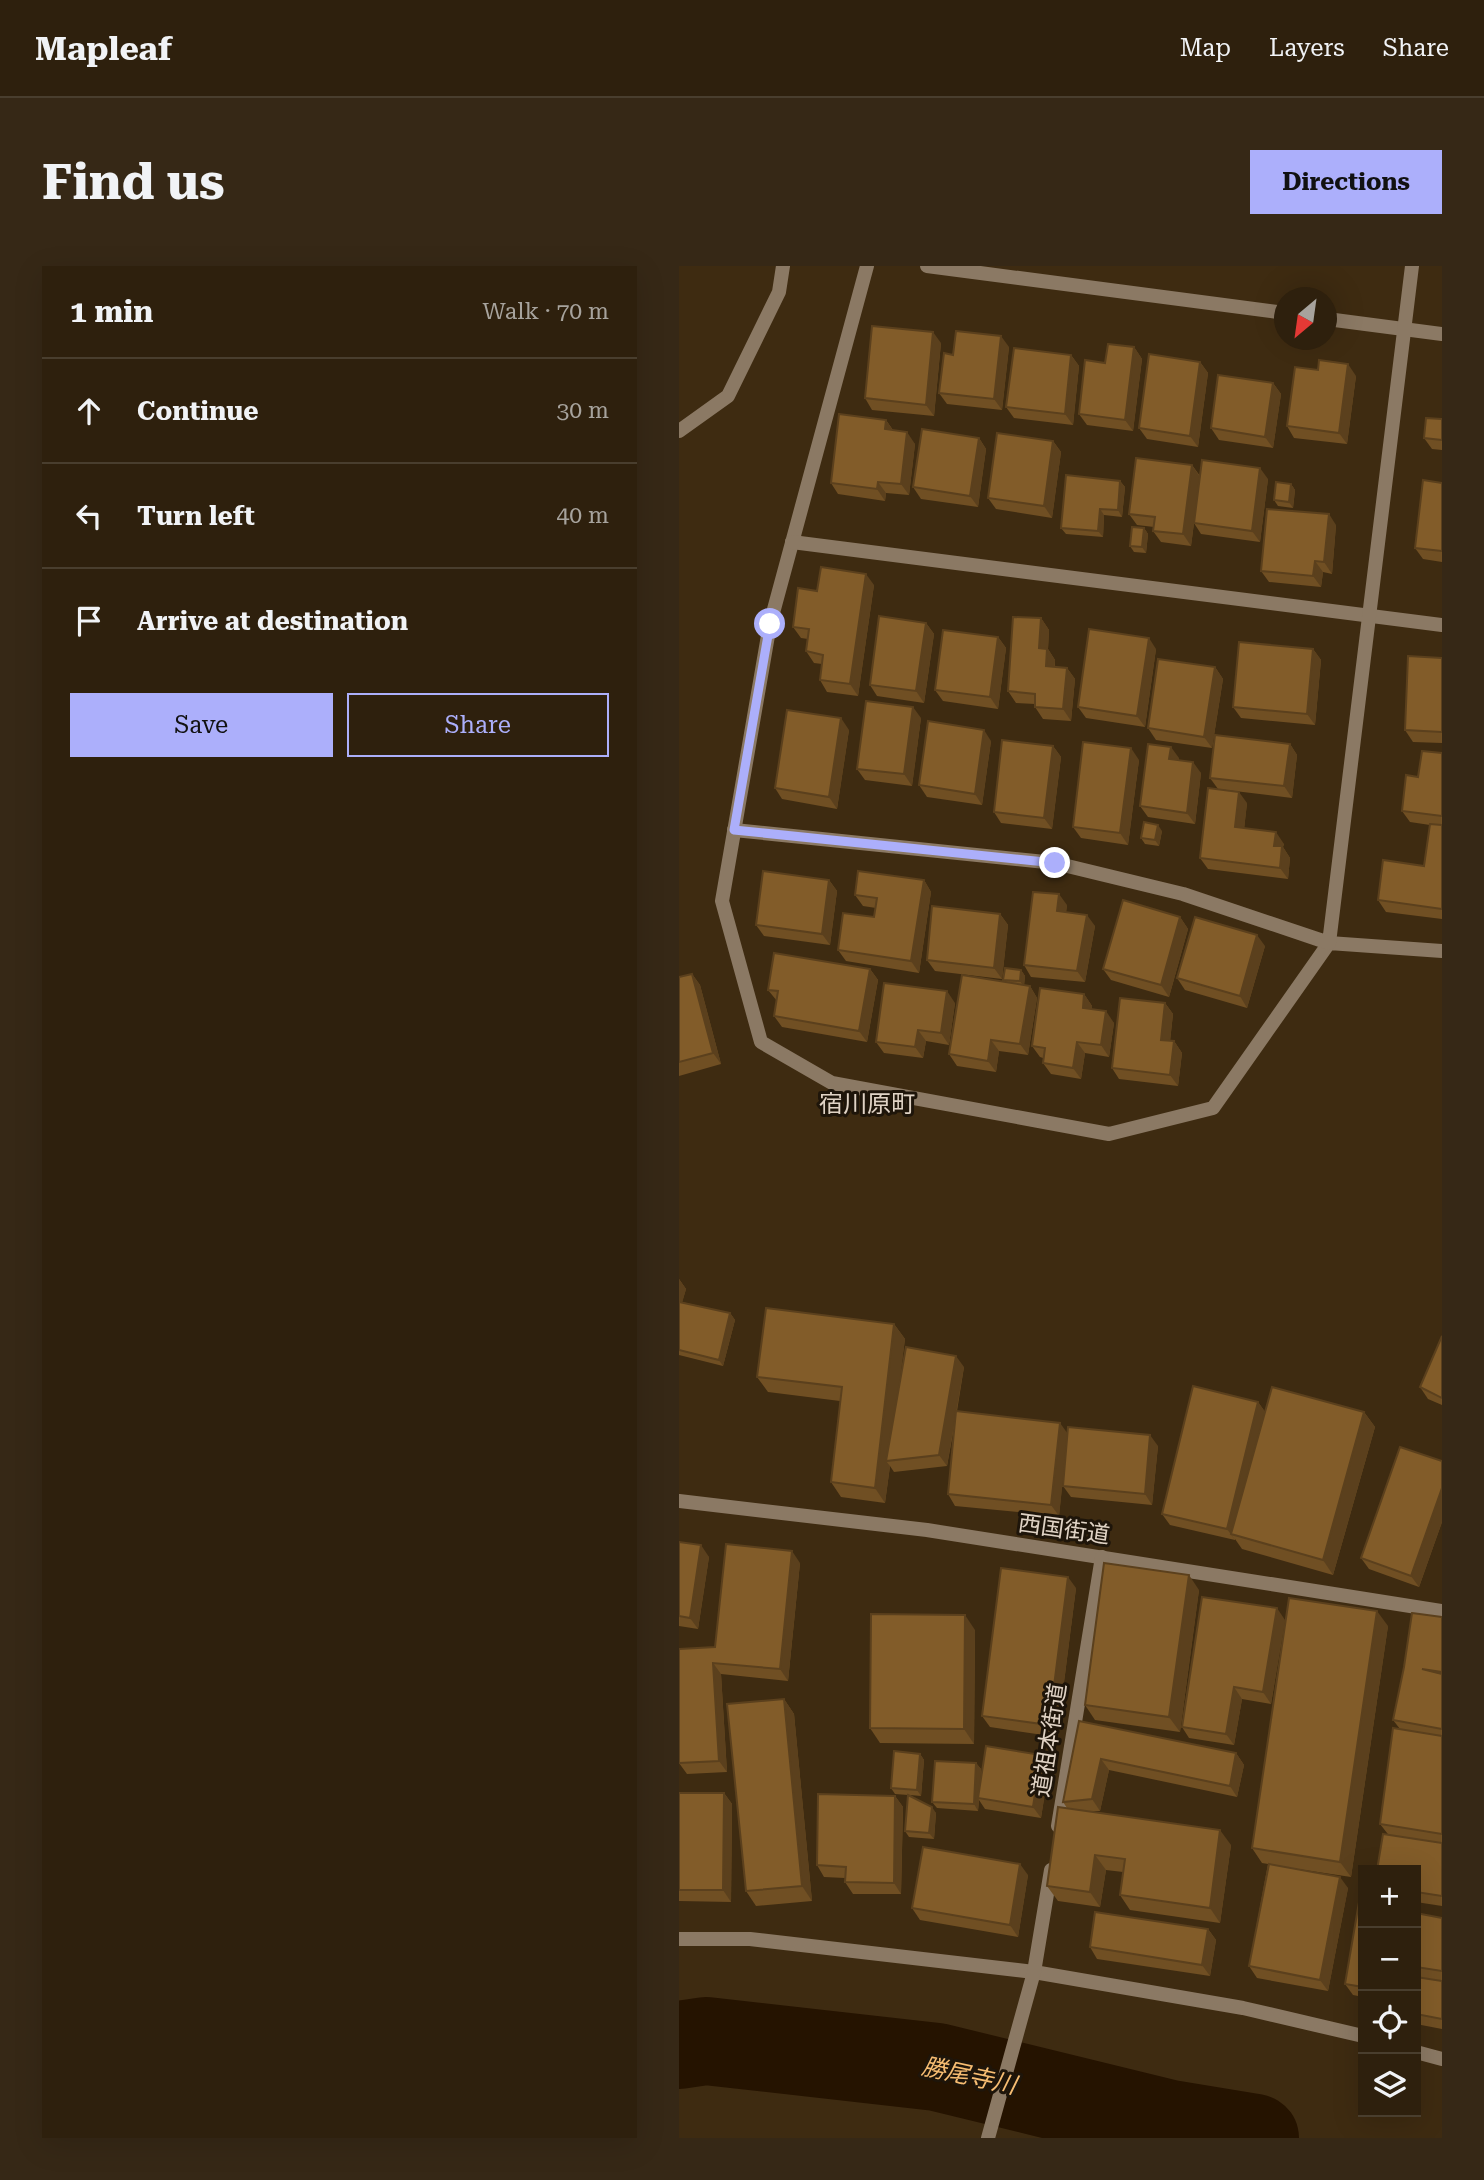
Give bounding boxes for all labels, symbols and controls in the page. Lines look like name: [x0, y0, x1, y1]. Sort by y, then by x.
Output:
text: Mapleaf: [35, 29, 172, 68]
text: Map: [1180, 34, 1231, 62]
text: Layers: [1269, 34, 1345, 62]
text: Share: [1383, 34, 1449, 62]
button: Directions: [1250, 150, 1442, 214]
text: Find us: [42, 154, 225, 211]
north arrow: [1274, 287, 1337, 350]
text: 1 min: [70, 294, 153, 329]
text: Walk · 70 m: [482, 298, 609, 325]
icon: ahead: [70, 392, 108, 430]
text: Continue: [137, 396, 259, 426]
text: 30 m: [556, 397, 609, 424]
icon: left: [70, 497, 108, 535]
text: Turn left: [137, 501, 255, 531]
text: 40 m: [556, 502, 609, 529]
icon: arrive: [70, 602, 108, 640]
text: Arrive at destination: [137, 606, 408, 636]
route start: [754, 608, 785, 639]
button: Save: [70, 693, 333, 757]
button: Share: [347, 693, 609, 757]
route end: [1039, 847, 1070, 878]
district label: 宿川原町: [819, 1090, 915, 1118]
street label: 西国街道: [1016, 1510, 1111, 1549]
street label: 道祖本街道: [1027, 1681, 1072, 1799]
map controls: [1358, 1865, 1421, 2117]
button: +: [1358, 1865, 1421, 1928]
button: −: [1358, 1928, 1421, 1991]
button: locate: [1358, 1991, 1421, 2054]
water label: 勝尾寺川: [919, 2052, 1022, 2100]
button: layers: [1358, 2054, 1421, 2117]

